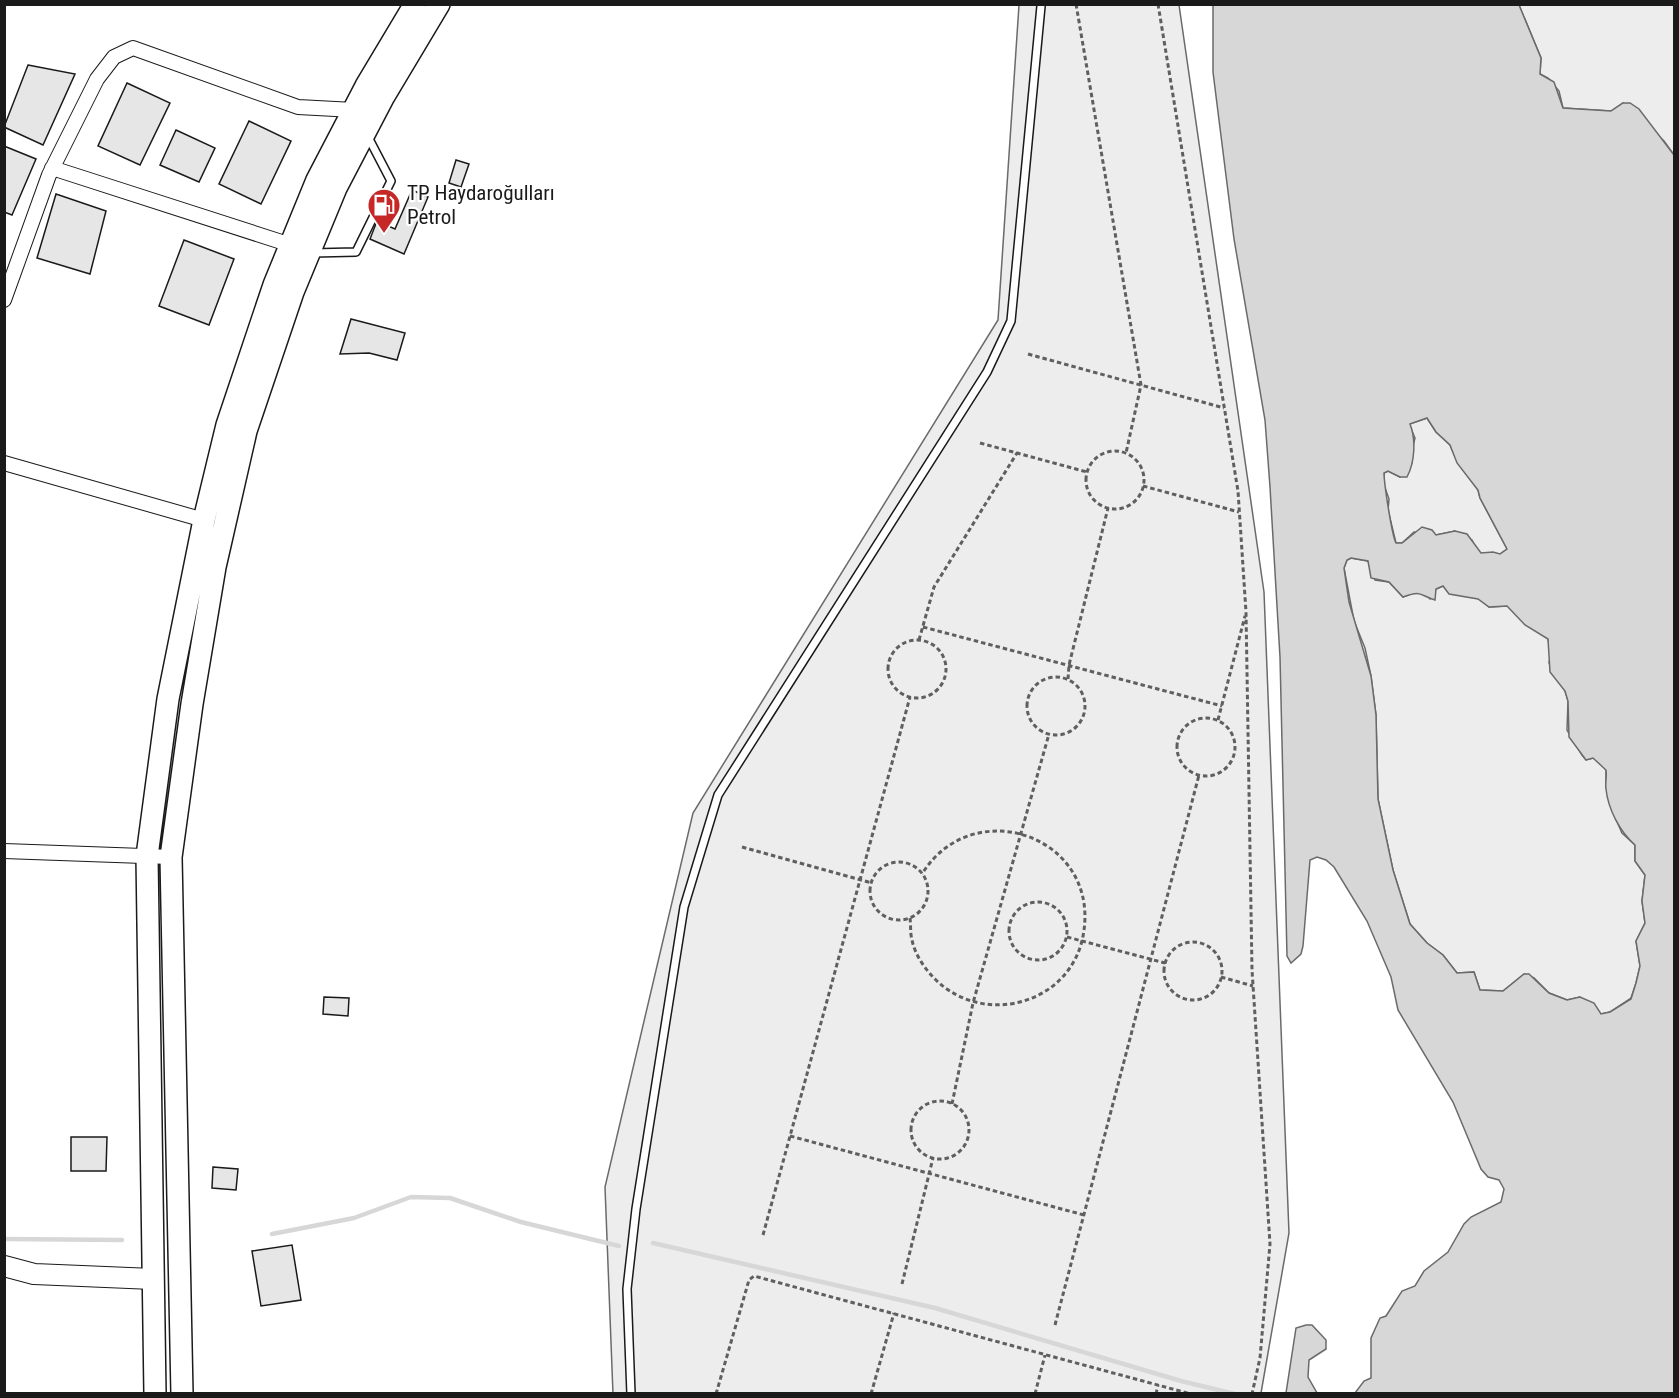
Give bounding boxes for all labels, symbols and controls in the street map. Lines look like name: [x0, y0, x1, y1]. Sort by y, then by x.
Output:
place label: TP Haydaroğulları Petrol: [407, 181, 555, 229]
fuel station icon: TP Haydaroğulları Petrol: [366, 187, 402, 234]

